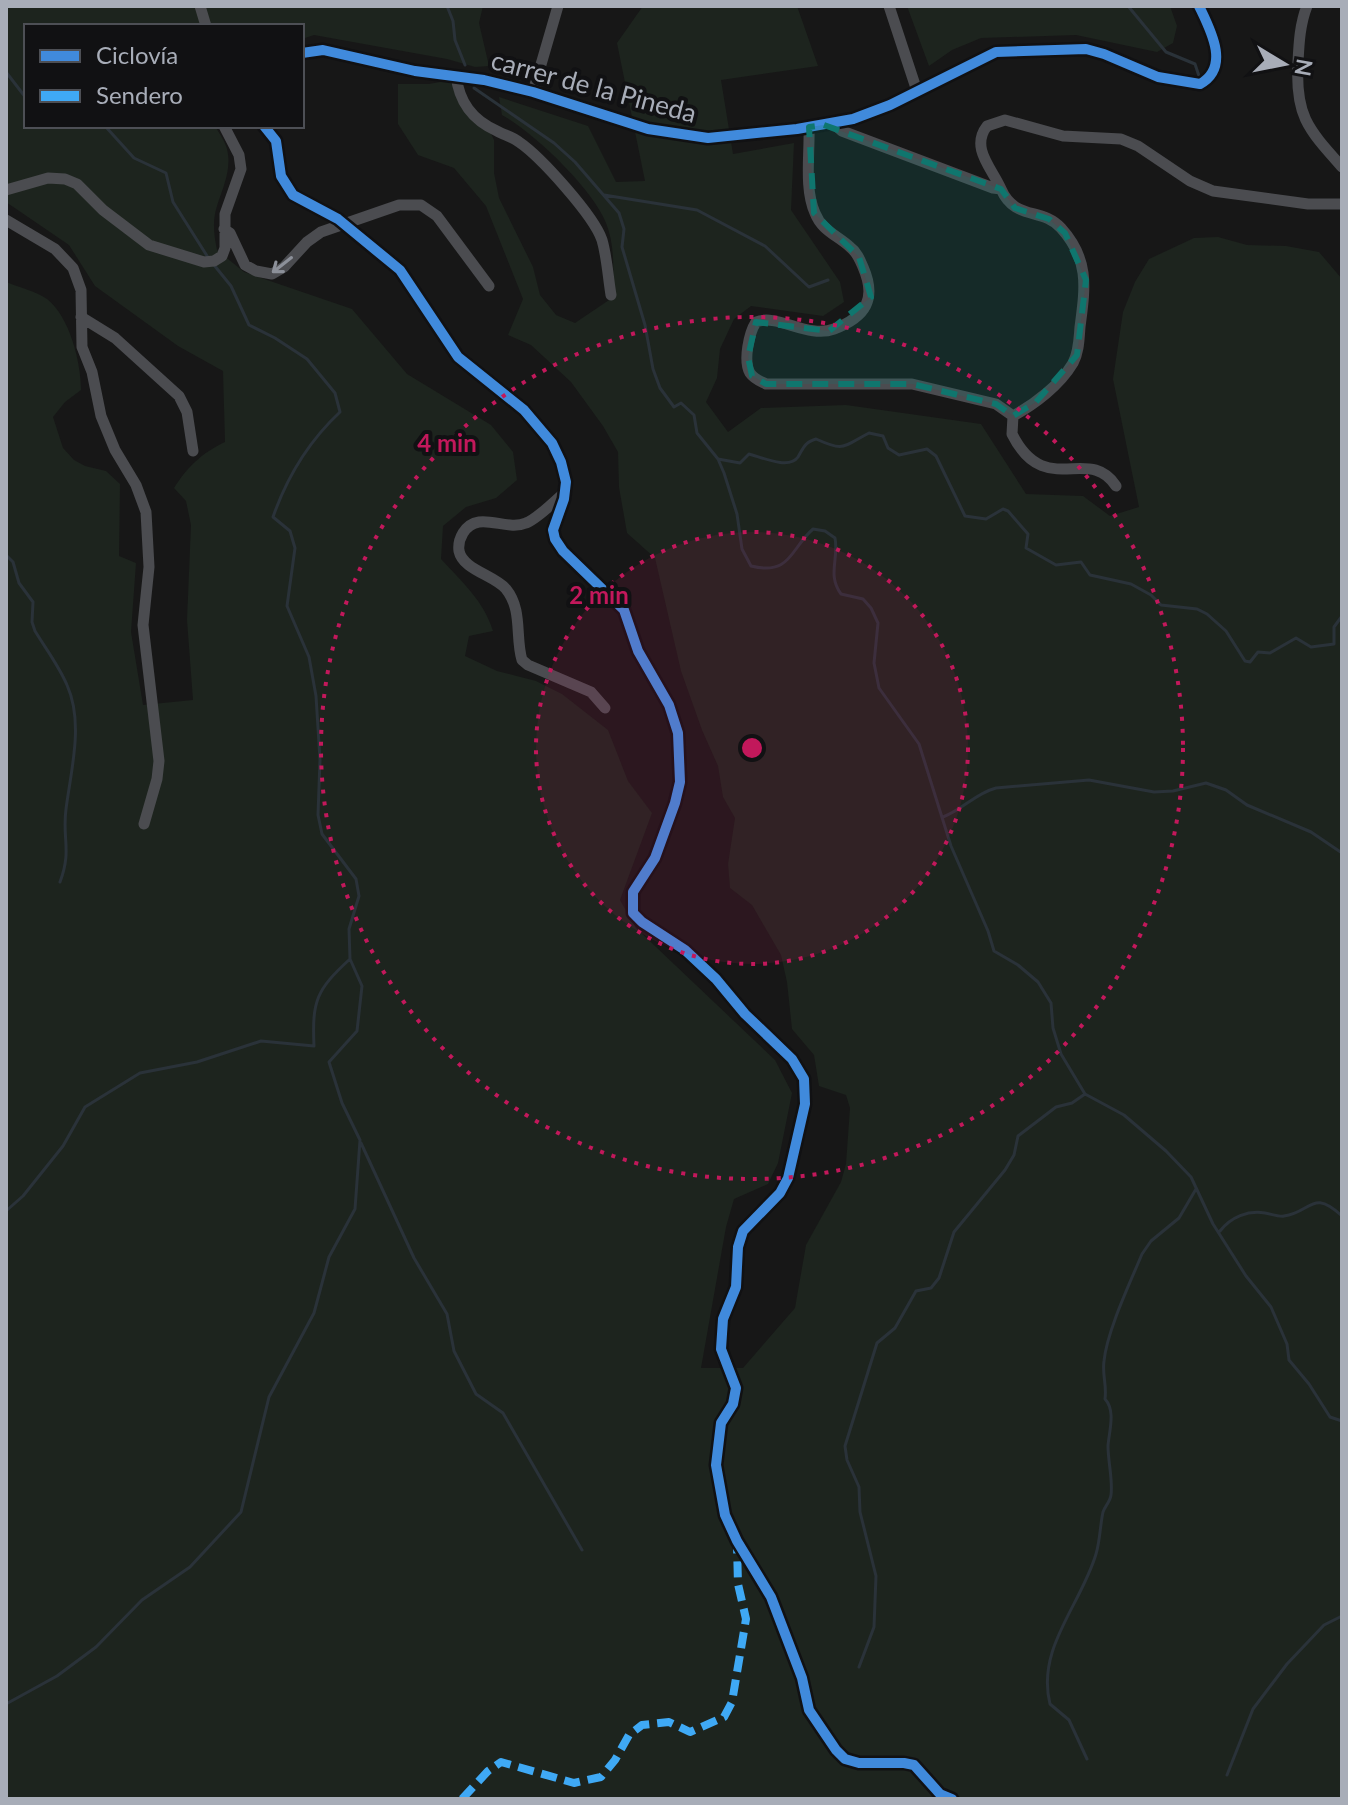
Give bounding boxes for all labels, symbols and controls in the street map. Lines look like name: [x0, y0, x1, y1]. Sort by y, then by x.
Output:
legend: [24, 24, 304, 128]
north arrow: [1244, 24, 1324, 104]
text: Ciclovía: [96, 40, 178, 69]
street label: carrer de la Pineda: [488, 43, 700, 129]
text: N: [1289, 57, 1319, 78]
text: Sendero: [96, 80, 183, 109]
one-way arrow: [272, 257, 293, 274]
text: 4 min: [417, 428, 477, 457]
text: 2 min: [569, 580, 629, 609]
centre of rings: [738, 734, 766, 762]

